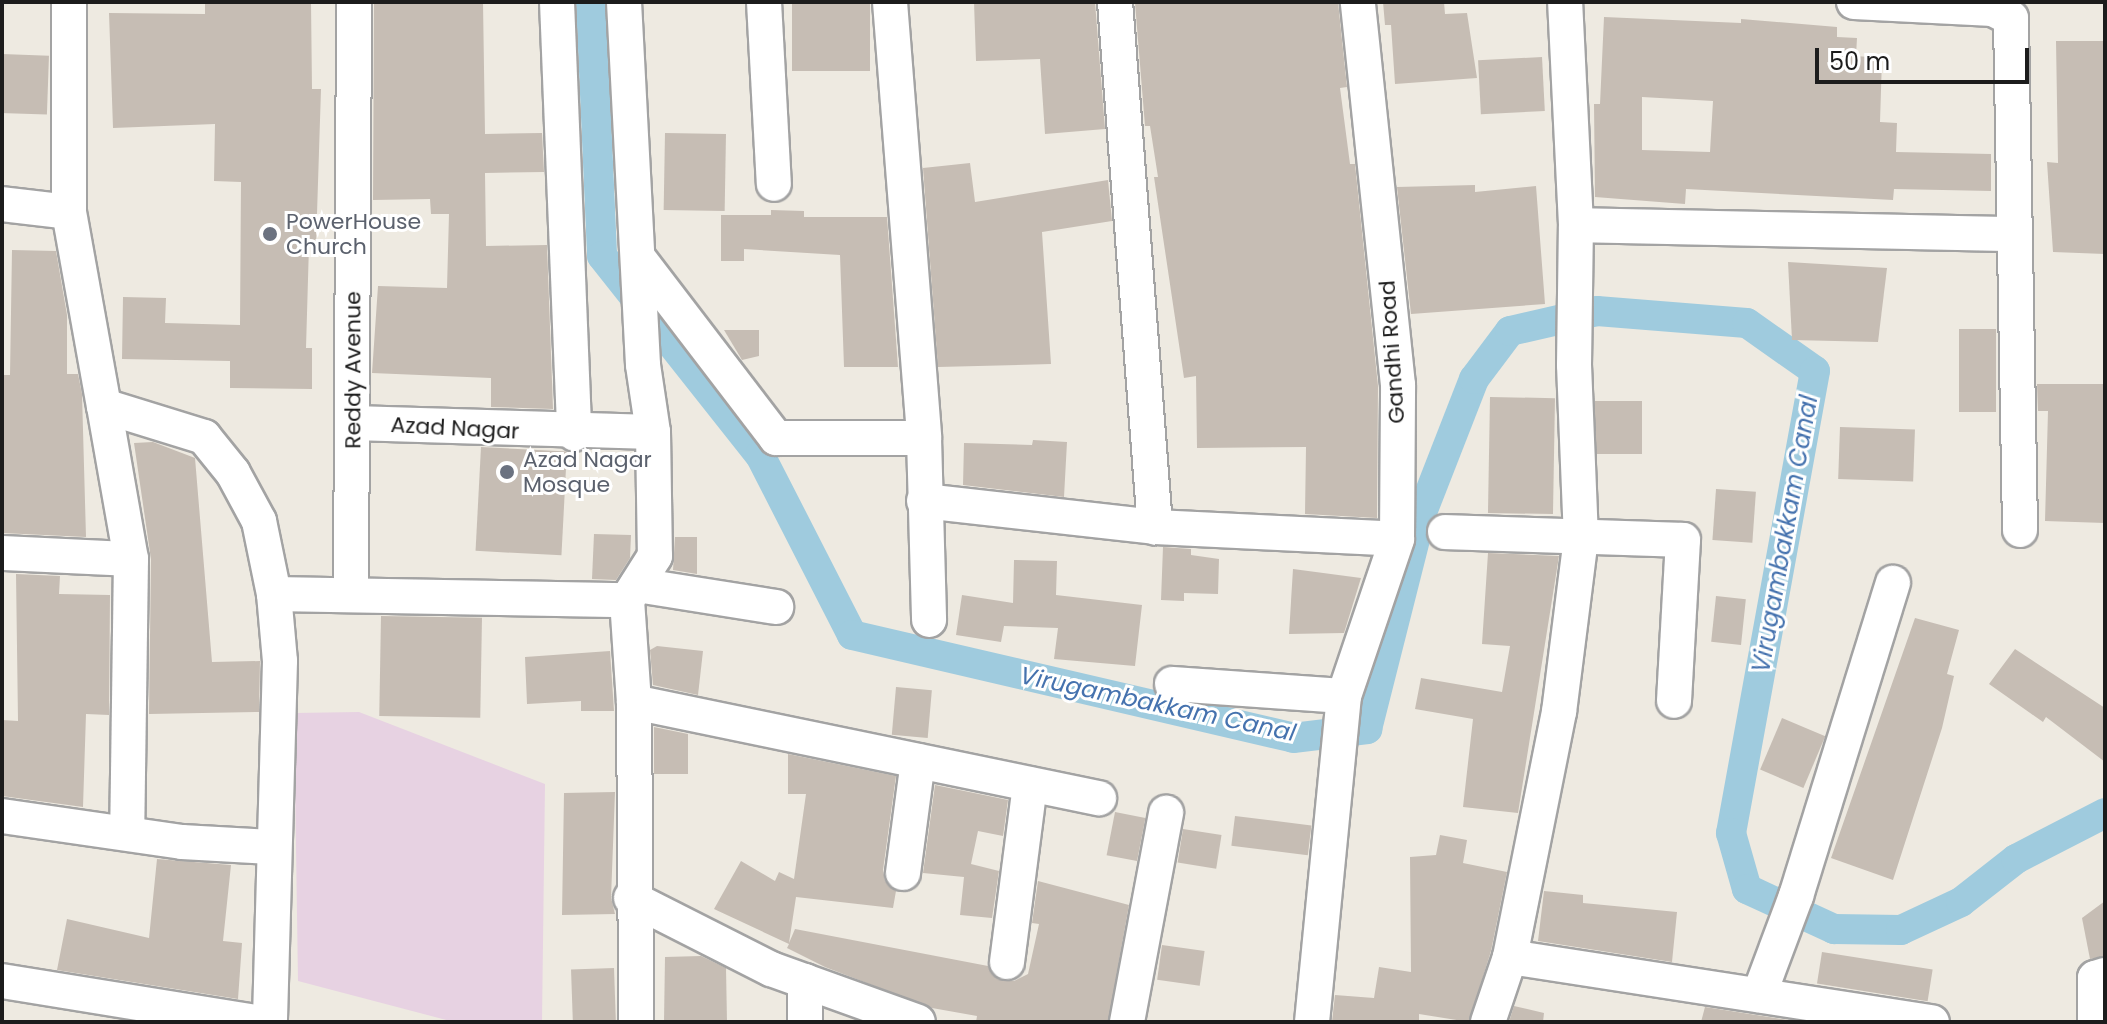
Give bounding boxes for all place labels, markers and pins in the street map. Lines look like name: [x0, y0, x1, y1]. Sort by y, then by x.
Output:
place label: PowerHouse Church: [286, 208, 421, 260]
marker: PowerHouse Church: [261, 225, 279, 243]
place label: Azad Nagar Mosque: [523, 446, 652, 498]
marker: Azad Nagar Mosque: [498, 463, 516, 481]

